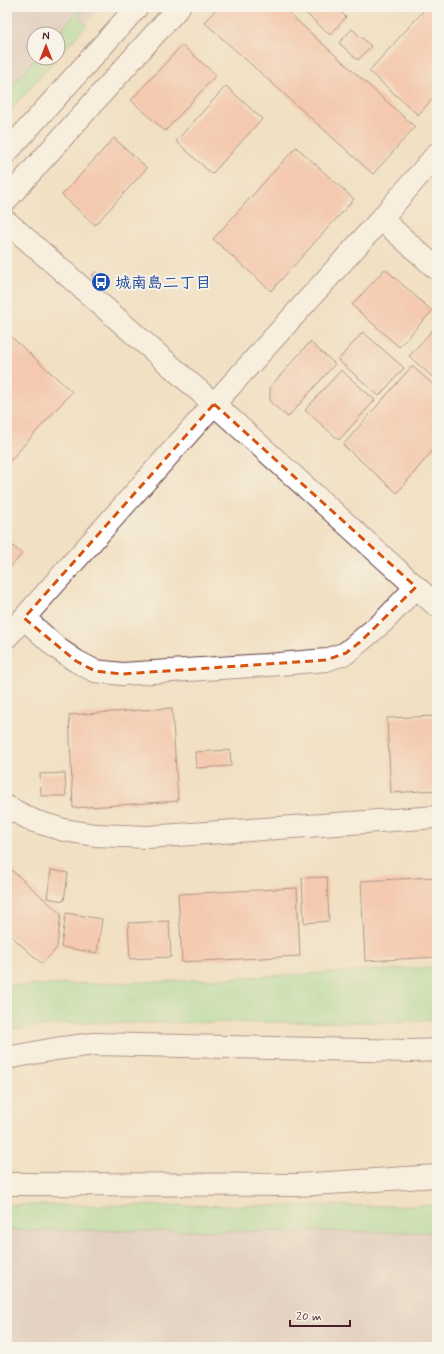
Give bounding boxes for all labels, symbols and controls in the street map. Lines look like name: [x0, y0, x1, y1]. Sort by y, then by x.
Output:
north arrow: [26, 26, 66, 66]
text: N: [42, 30, 50, 44]
bus stop icon: 城南島二丁目: [90, 271, 112, 293]
place label: 城南島二丁目: [115, 273, 211, 294]
scale bar: [290, 1302, 350, 1328]
text: 20 m: [296, 1309, 322, 1325]

